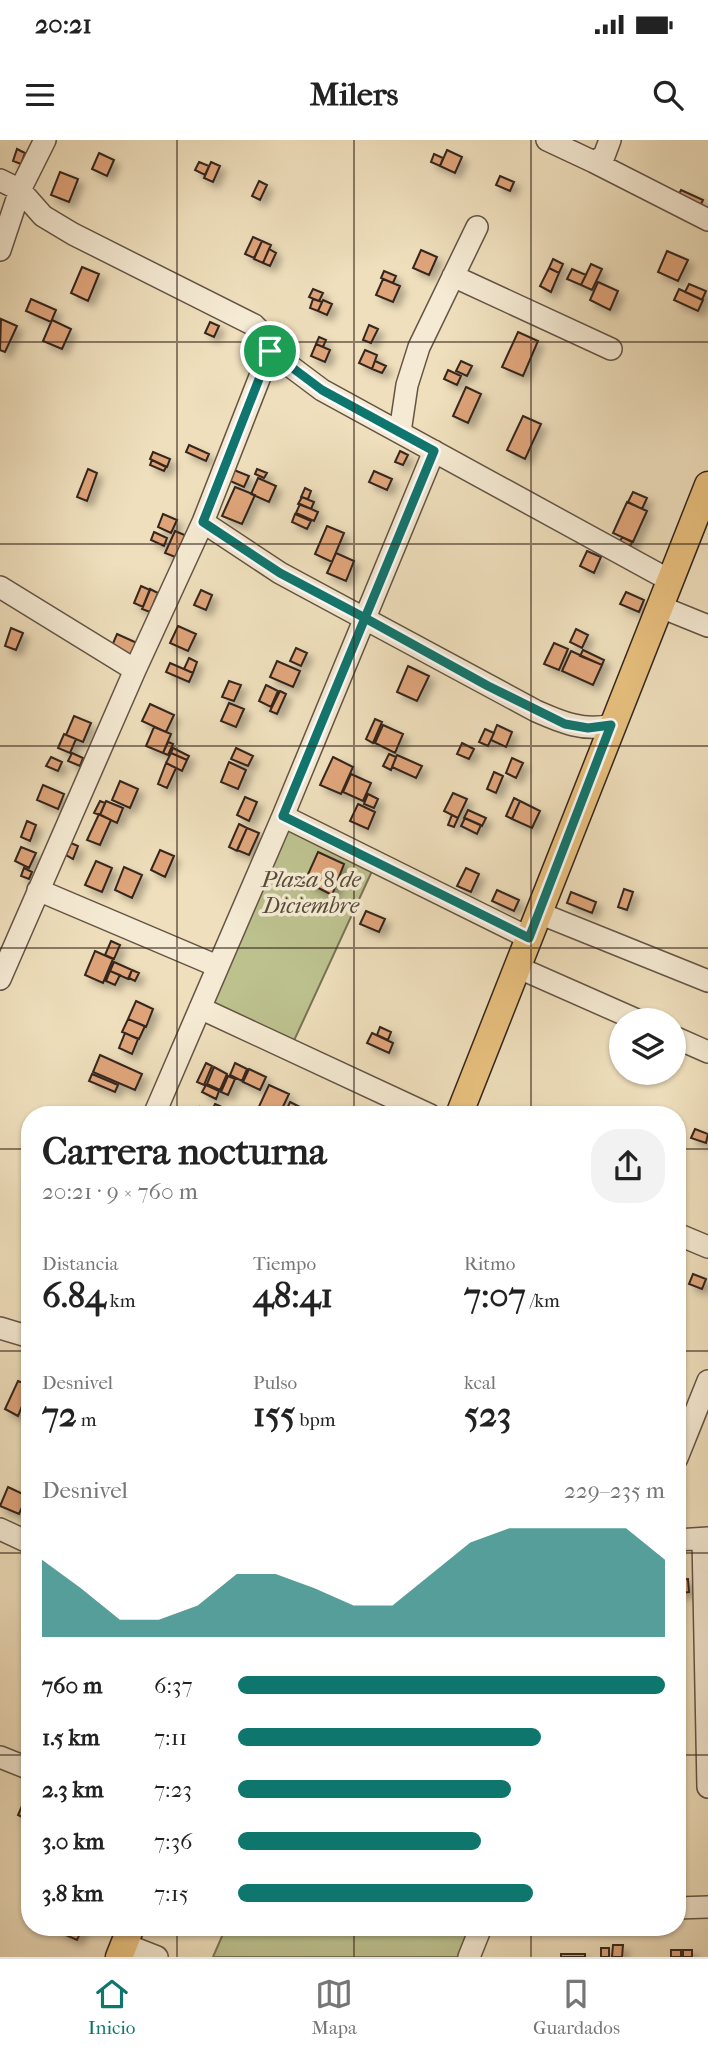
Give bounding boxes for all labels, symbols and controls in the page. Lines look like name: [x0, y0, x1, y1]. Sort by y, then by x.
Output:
text: 20:21: [35, 9, 92, 40]
icon: menu: [21, 76, 59, 114]
text: Milers: [310, 76, 398, 113]
icon: search: [649, 76, 687, 114]
pin: [240, 321, 300, 381]
icon: arrive: [251, 332, 289, 370]
park label: Plaza 8 de Diciembre: [260, 866, 362, 919]
map controls: [609, 1008, 686, 1085]
button: layers: [609, 1008, 686, 1085]
text: Carrera nocturna: [42, 1129, 327, 1174]
button: share: [591, 1129, 665, 1203]
text: 20:21 · 9 × 760 m: [42, 1178, 198, 1205]
text: Distancia: [42, 1253, 118, 1275]
text: Tiempo: [253, 1253, 316, 1275]
text: Ritmo: [464, 1253, 515, 1275]
text: 6.84: [42, 1275, 106, 1316]
text: 48:41: [253, 1275, 333, 1316]
text: 7:07: [464, 1275, 526, 1316]
text: km: [106, 1290, 135, 1312]
text: /km: [526, 1290, 560, 1312]
text: Desnivel: [42, 1372, 113, 1394]
text: Pulso: [253, 1372, 297, 1394]
text: kcal: [464, 1372, 496, 1394]
text: 72: [42, 1394, 77, 1435]
text: 155: [253, 1394, 295, 1435]
text: 523: [464, 1394, 511, 1435]
text: m: [77, 1409, 97, 1431]
text: bpm: [295, 1409, 335, 1431]
text: Desnivel: [42, 1477, 128, 1504]
text: 229–235 m: [564, 1477, 665, 1504]
text: 760 m: [42, 1672, 102, 1699]
text: 6:37: [154, 1672, 193, 1699]
text: 1.5 km: [42, 1724, 100, 1751]
text: 7:11: [154, 1724, 187, 1751]
text: 2.3 km: [42, 1776, 104, 1803]
text: 7:23: [154, 1776, 192, 1803]
text: 3.0 km: [42, 1828, 104, 1855]
text: 7:36: [154, 1828, 193, 1855]
text: 3.8 km: [42, 1880, 103, 1907]
text: 7:15: [154, 1880, 189, 1907]
tab: Inicio: [88, 1975, 135, 2039]
tab: Mapa: [312, 1975, 357, 2039]
tab: Guardados: [533, 1975, 620, 2039]

